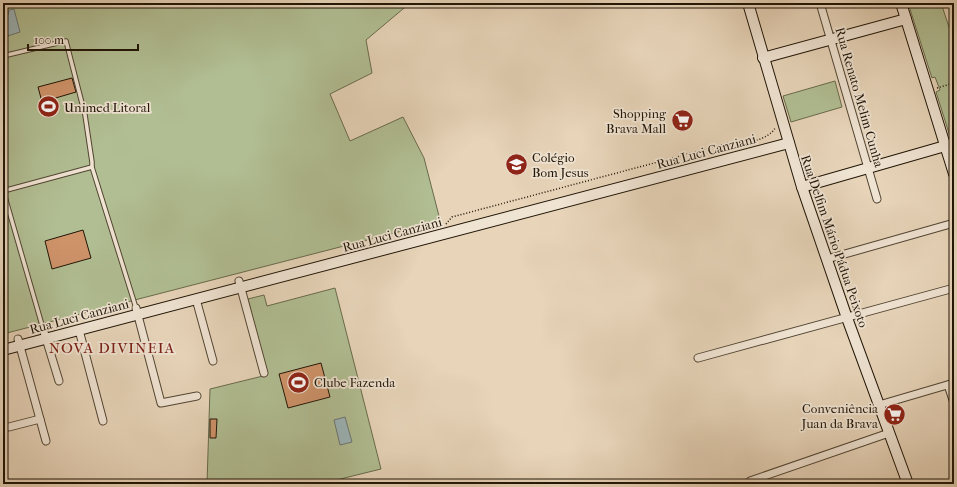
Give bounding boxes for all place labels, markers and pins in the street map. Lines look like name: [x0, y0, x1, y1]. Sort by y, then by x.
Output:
sports icon: Unimed Litoral: [35, 94, 61, 120]
place label: Unimed Litoral: [64, 100, 151, 115]
place label: Shopping Brava Mall: [606, 106, 667, 136]
supermarket icon: Shopping Brava Mall: [669, 107, 695, 133]
place label: Colégio Bom Jesus: [532, 150, 589, 180]
school or university icon: Colégio Bom Jesus: [504, 151, 530, 177]
sports icon: Clube Fazenda: [286, 369, 312, 395]
place label: Clube Fazenda: [314, 375, 396, 390]
place label: Conveniência Juan da Brava: [801, 401, 879, 431]
supermarket icon: Conveniência Juan da Brava: [881, 402, 907, 428]

